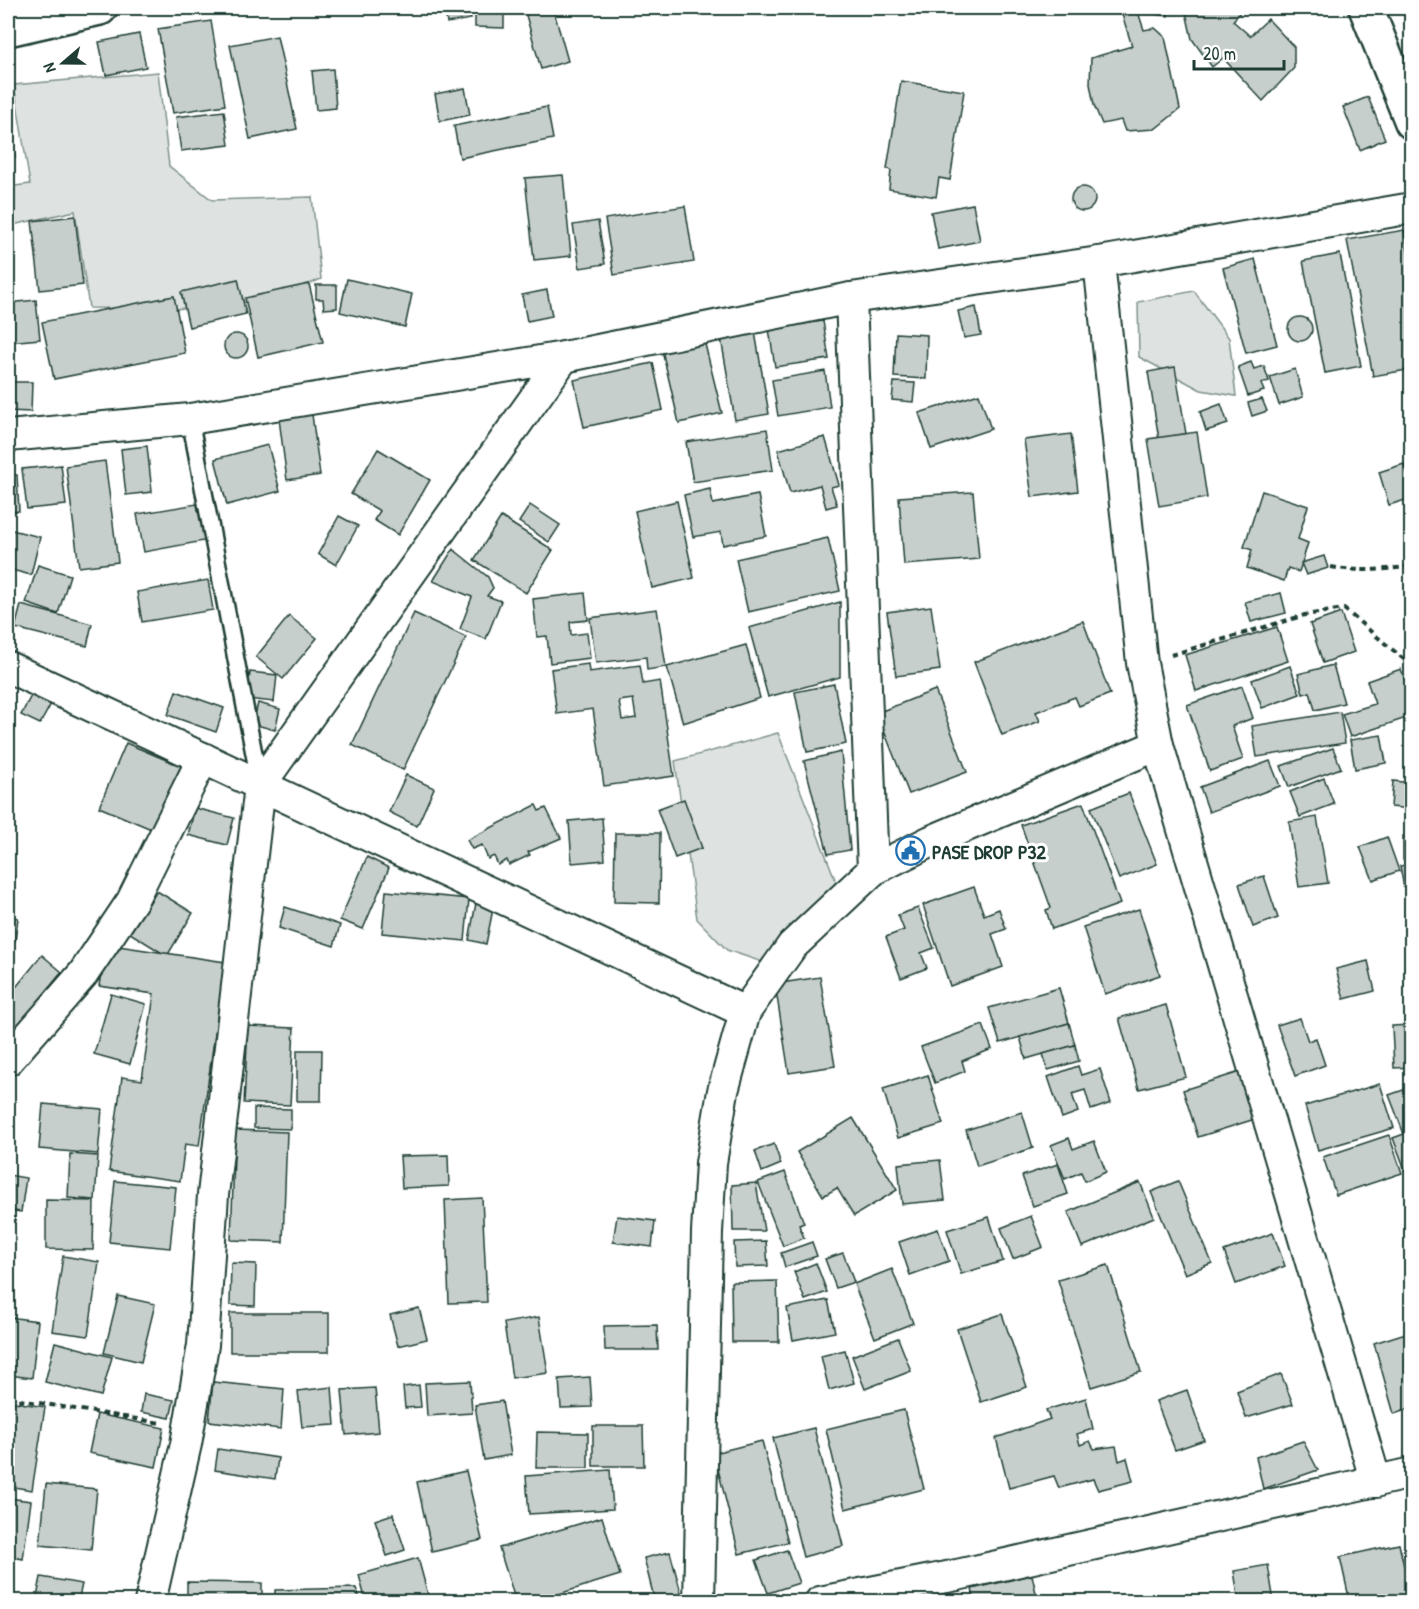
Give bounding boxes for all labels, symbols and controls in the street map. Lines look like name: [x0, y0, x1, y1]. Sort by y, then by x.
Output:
north arrow: [33, 33, 93, 93]
scale bar: [1194, 33, 1284, 71]
text: 20 m: [1203, 41, 1236, 66]
text: N: [37, 60, 61, 76]
public building icon: PASE DROP P32: [895, 835, 927, 867]
place label: PASE DROP P32: [932, 838, 1046, 865]

